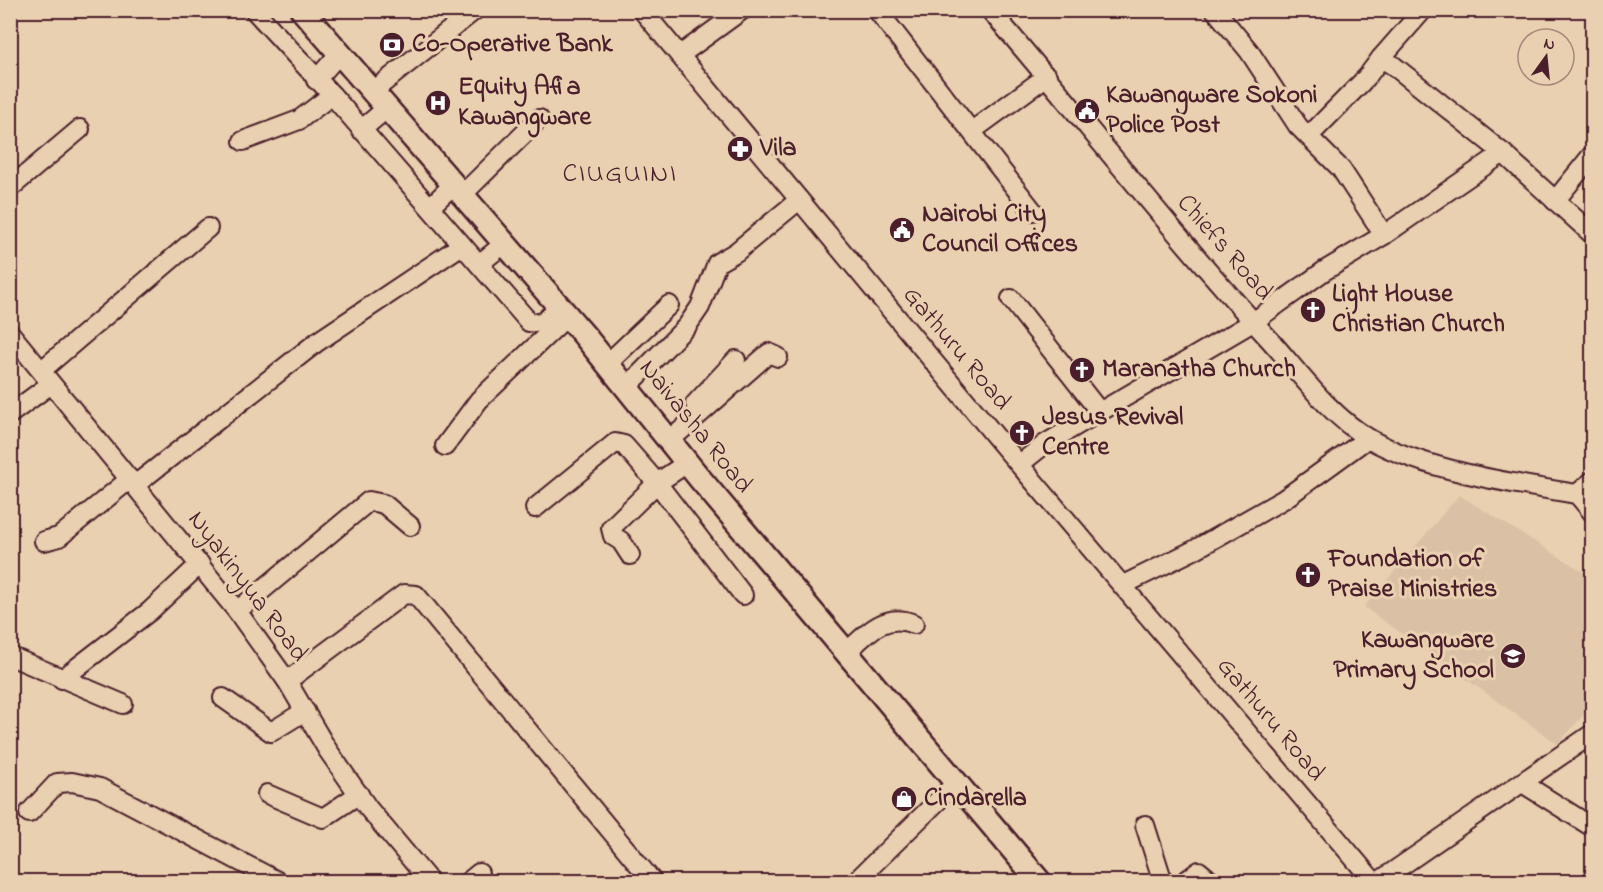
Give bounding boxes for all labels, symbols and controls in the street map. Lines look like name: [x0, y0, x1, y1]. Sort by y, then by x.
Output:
place label: Co-Operative Bank: [412, 26, 613, 64]
north arrow: [1516, 27, 1576, 87]
bank icon: Co-Operative Bank: [377, 30, 407, 60]
text: N: [1541, 31, 1558, 57]
place label: Equity Afia Kawangware: [458, 69, 592, 138]
place label: Kawangware Sokoni Police Post: [1106, 77, 1317, 145]
hospital icon: Equity Afia Kawangware: [423, 88, 453, 118]
public building icon: Kawangware Sokoni Police Post: [1072, 96, 1102, 126]
place label: Vila: [759, 130, 797, 168]
pharmacy icon: Vila: [725, 134, 755, 164]
district label: CIUGUINI: [562, 155, 678, 194]
street label: Chiefs Road: [1167, 186, 1282, 310]
place label: Nairobi City Council Offices: [922, 196, 1078, 264]
public building icon: Nairobi City Council Offices: [887, 215, 917, 245]
place label: Light House Christian Church: [1332, 276, 1505, 344]
street label: Gathuru Road: [893, 279, 1020, 420]
church icon: Light House Christian Church: [1298, 295, 1328, 325]
place label: Maranatha Church: [1102, 351, 1296, 389]
street label: Naivasha Road: [629, 352, 761, 503]
church icon: Maranatha Church: [1067, 355, 1097, 385]
place label: Jesus Revival Centre: [1042, 399, 1183, 467]
church icon: Jesus Revival Centre: [1007, 418, 1037, 448]
street label: Nyakinyua Road: [177, 503, 317, 671]
place label: Foundation of Praise Ministries: [1326, 541, 1497, 609]
church icon: Foundation of Praise Ministries: [1293, 560, 1323, 590]
place label: Kawangware Primary School: [1333, 622, 1495, 690]
school or university icon: Kawangware Primary School: [1498, 641, 1528, 671]
street label: Gathuru Road: [1207, 650, 1334, 791]
place label: Cindarella: [924, 780, 1027, 818]
shop icon: Cindarella: [889, 784, 919, 814]

